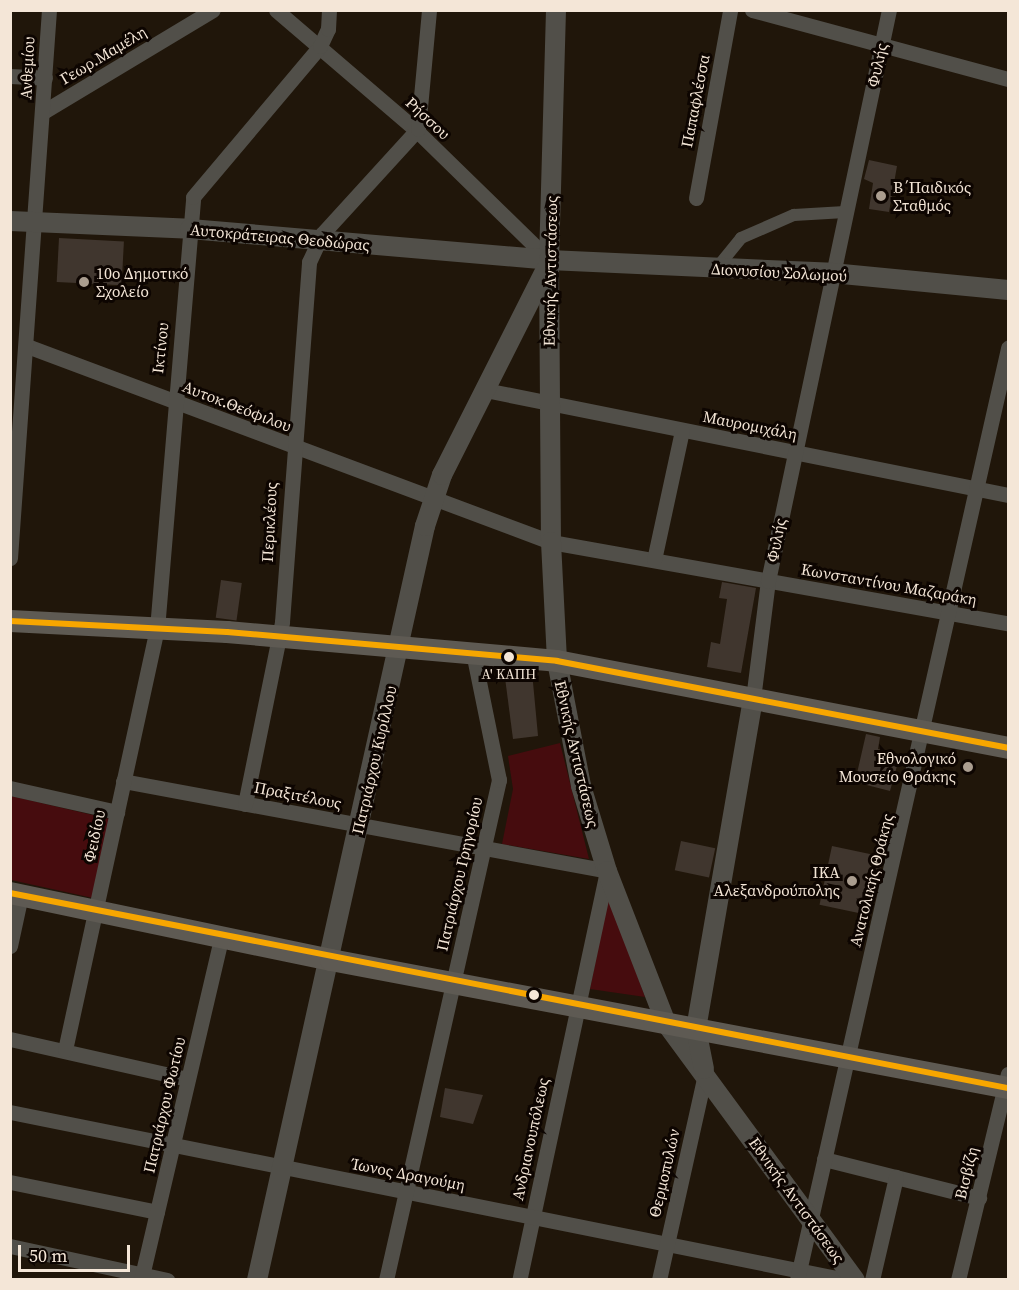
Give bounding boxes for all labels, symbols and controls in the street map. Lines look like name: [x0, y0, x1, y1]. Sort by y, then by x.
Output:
street label: Γεωρ.Μαμέλη: [56, 22, 150, 88]
street label: Ανθεμίου: [16, 36, 38, 100]
street label: Φυλής: [863, 41, 891, 89]
street label: Παπαφλέσσα: [677, 53, 713, 149]
street label: Ρήσσου: [402, 93, 454, 143]
place label: Β΄Παιδικός Σταθμός: [893, 177, 971, 215]
marker: Β΄Παιδικός Σταθμός: [874, 189, 888, 203]
street label: Εθνικής Αντιστάσεως: [539, 196, 561, 346]
street label: Αυτοκράτειρας Θεοδώρας: [189, 220, 371, 254]
street label: Διονυσίου Σολωμού: [711, 259, 847, 285]
place label: 10ο Δημοτικό Σχολείο: [96, 263, 188, 301]
marker: 10ο Δημοτικό Σχολείο: [77, 275, 91, 289]
street label: Ικτίνου: [148, 321, 172, 375]
street label: Αυτοκ.Θεόφιλου: [180, 376, 294, 436]
street label: Μαυρομιχάλη: [701, 406, 799, 444]
street label: Περικλέους: [257, 481, 281, 563]
street label: Φυλής: [762, 516, 790, 564]
street label: Κωνσταντίνου Μαζαράκη: [800, 559, 978, 609]
marker: Α' ΚΑΠΗ: [503, 651, 515, 663]
place label: Α' ΚΑΠΗ: [482, 666, 536, 682]
street label: Εθνικής Αντιστάσεως: [551, 678, 603, 830]
street label: Πατριάρχου Κυρίλλου: [348, 684, 400, 836]
place label: Εθνολογικό Μουσείο Θράκης: [839, 748, 956, 786]
marker: Εθνολογικό Μουσείο Θράκης: [961, 760, 975, 774]
street label: Πραξιτέλους: [253, 777, 343, 813]
street label: Πατριάρχου Γρηγορίου: [432, 795, 486, 953]
street label: Φειδίου: [79, 808, 109, 864]
street label: Ανατολικής Θράκης: [845, 811, 897, 949]
place label: ΙΚΑ Αλεξανδρούπολης: [714, 862, 840, 900]
marker: ΙΚΑ Αλεξανδρούπολης: [845, 874, 859, 888]
unlabelled marker: [528, 989, 540, 1001]
street label: Πατριάρχου Φωτίου: [139, 1035, 189, 1175]
street label: Ανδριανουπόλεως: [508, 1076, 552, 1202]
street label: Θερμοπυλών: [645, 1127, 683, 1219]
street label: Εθνικής Αντιστάσεως: [745, 1133, 849, 1267]
street label: Βισβίζη: [950, 1145, 982, 1201]
street label: Ίωνος Δραγούμη: [349, 1154, 467, 1194]
scale bar: [21, 1233, 134, 1271]
text: 50 m: [29, 1243, 67, 1268]

